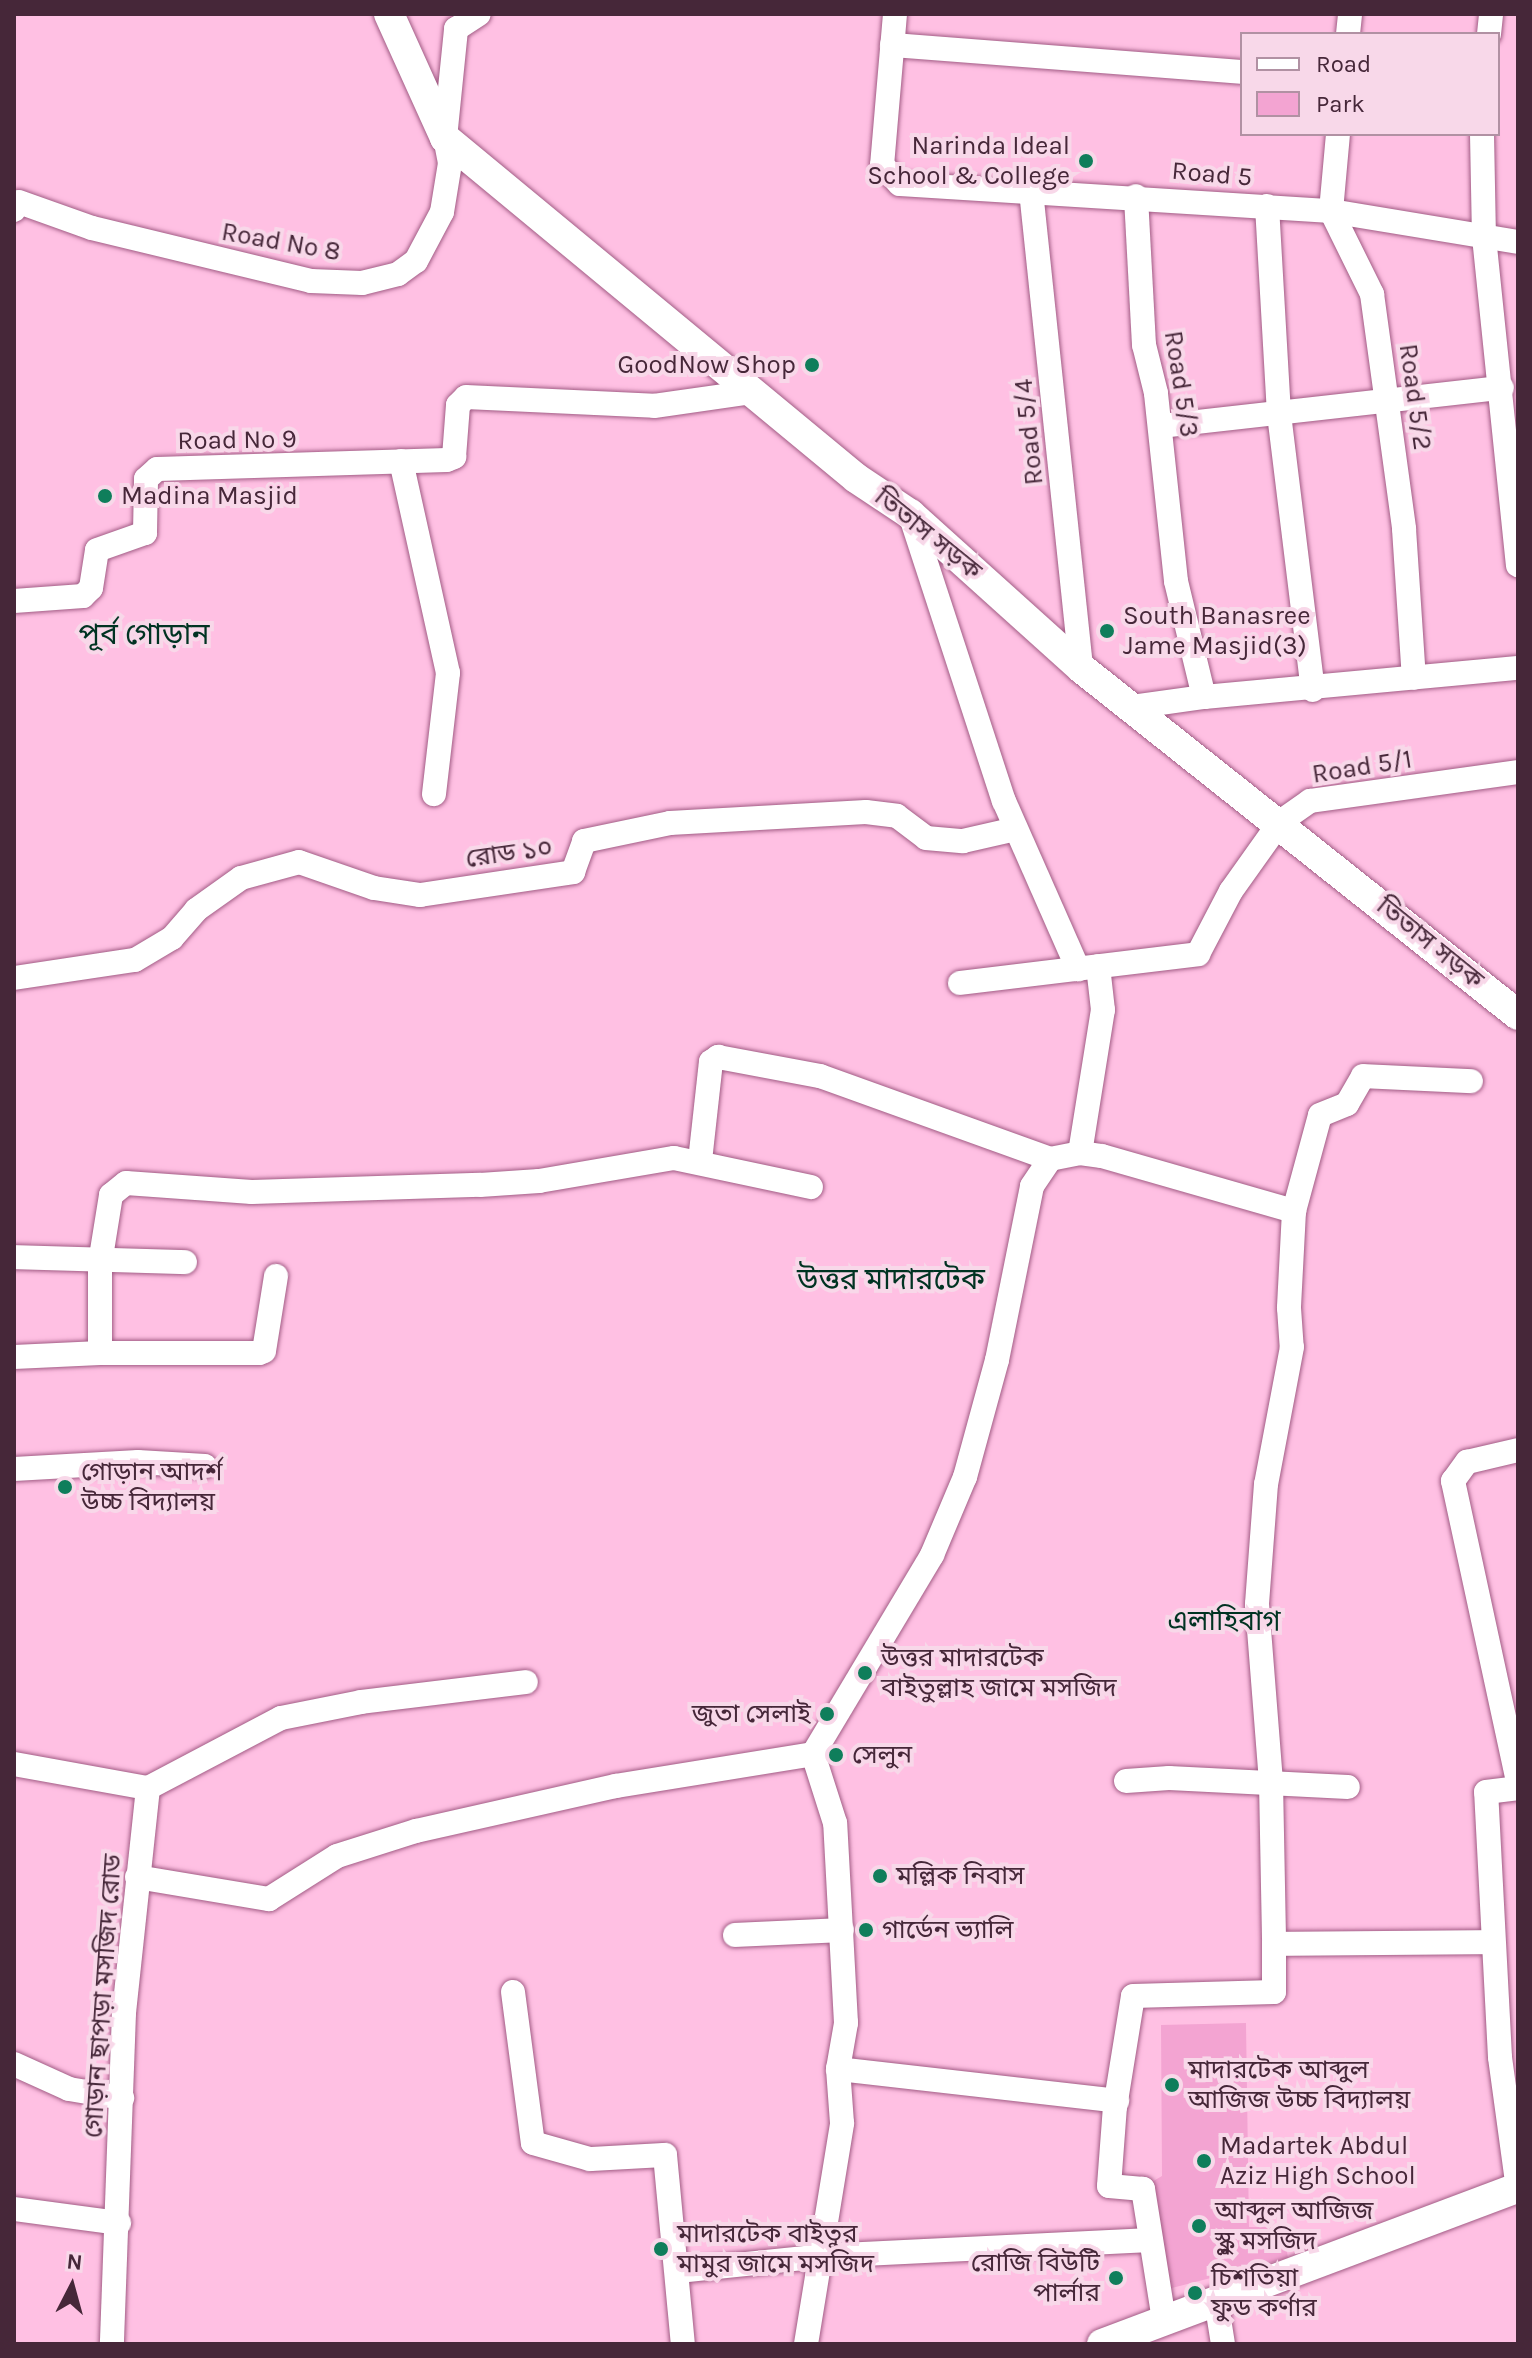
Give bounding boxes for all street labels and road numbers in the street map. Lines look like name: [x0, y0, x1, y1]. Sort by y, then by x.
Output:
street label: Road 5: [1170, 155, 1254, 193]
street label: Road No 8: [219, 216, 343, 268]
street label: Road 5/3: [1157, 329, 1205, 439]
street label: Road 5/2: [1392, 342, 1438, 452]
street label: Road 5/4: [1008, 377, 1050, 487]
street label: Road No 9: [177, 423, 297, 457]
street label: তিতাস সড়ক: [868, 481, 988, 587]
street label: Road 5/1: [1310, 744, 1414, 790]
street label: রোড ১০: [464, 831, 554, 875]
street label: তিতাস সড়ক: [1370, 890, 1490, 996]
street label: গোড়ান ছাপড়া মসজিদ রোড: [78, 1853, 128, 2139]

